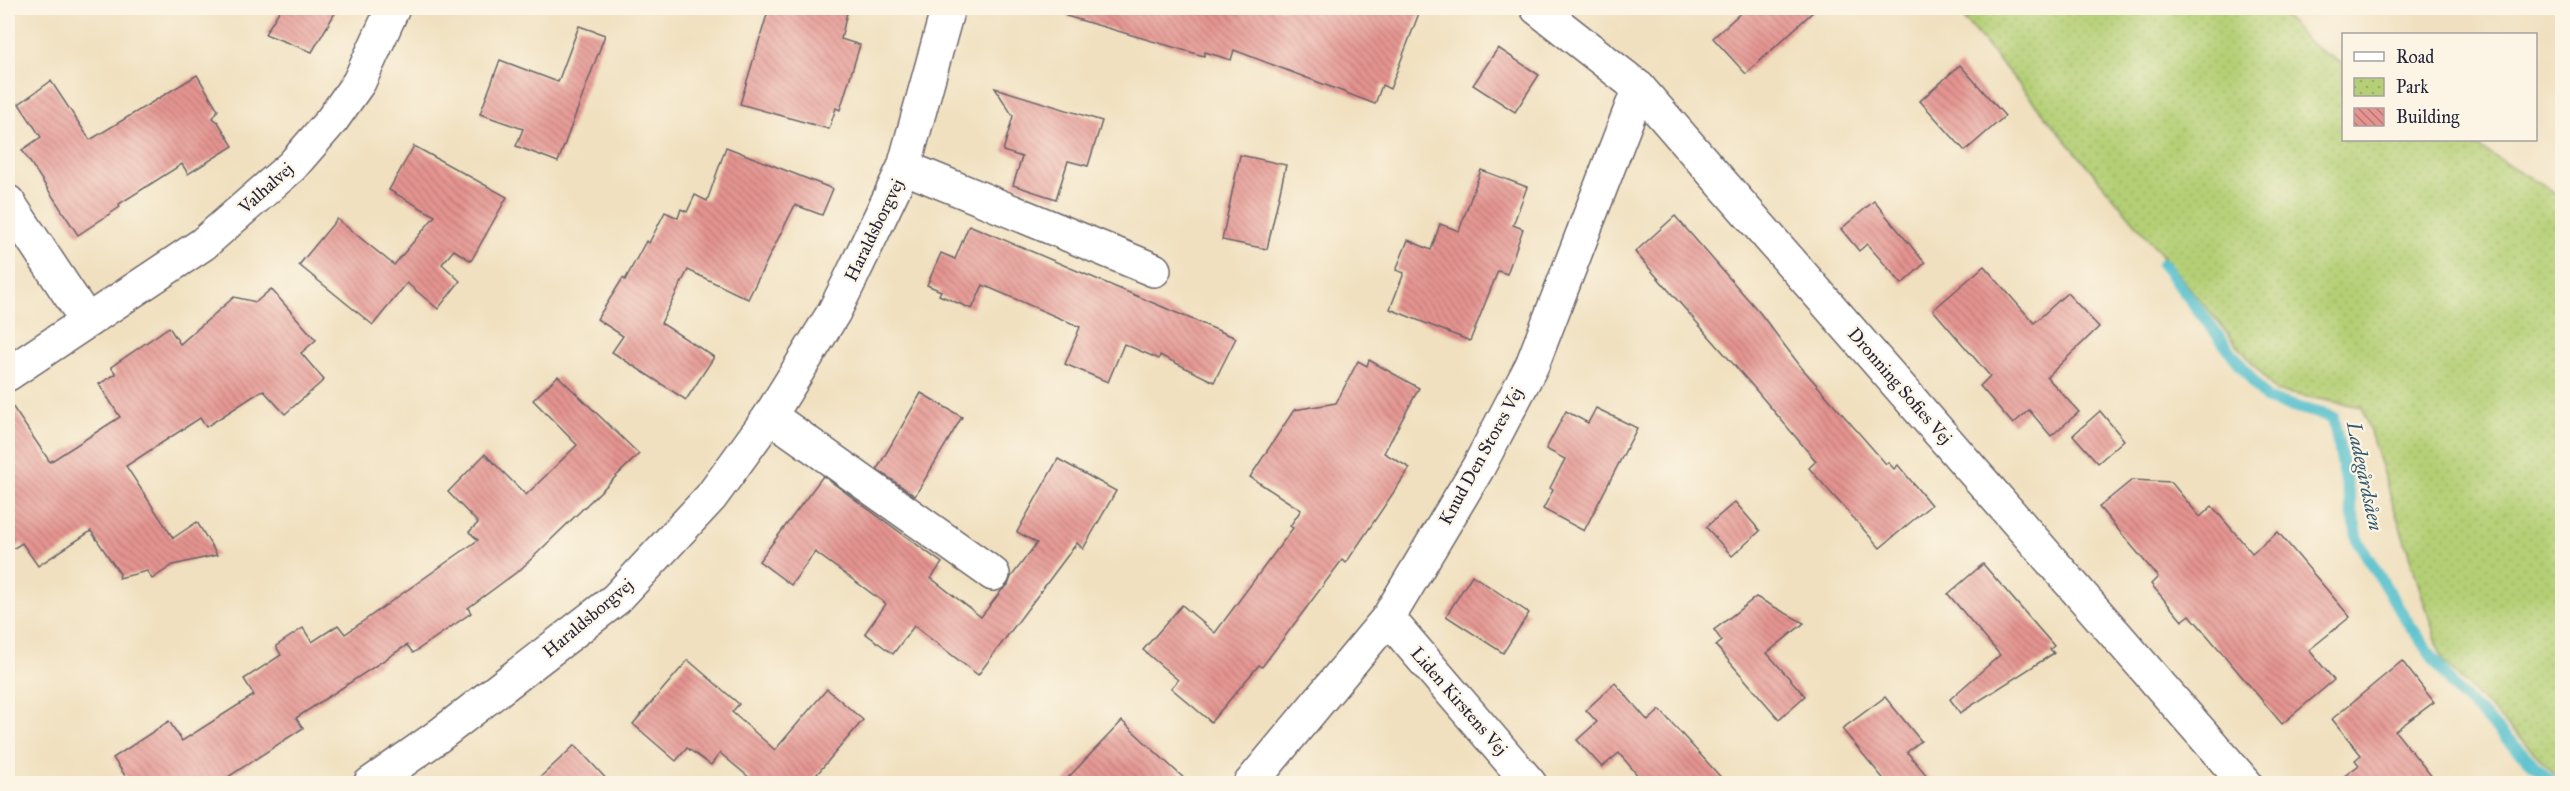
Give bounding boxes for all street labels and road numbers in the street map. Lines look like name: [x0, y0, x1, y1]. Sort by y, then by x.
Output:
street label: Valhalvej: [233, 158, 298, 219]
street label: Haraldsborgvej: [840, 175, 909, 285]
street label: Dronning Sofies Vej: [1843, 323, 1957, 450]
street label: Knud Den Stores Vej: [1434, 383, 1528, 529]
street label: Haraldsborgvej: [538, 574, 638, 663]
street label: Liden Kirstens Vej: [1406, 642, 1512, 760]

